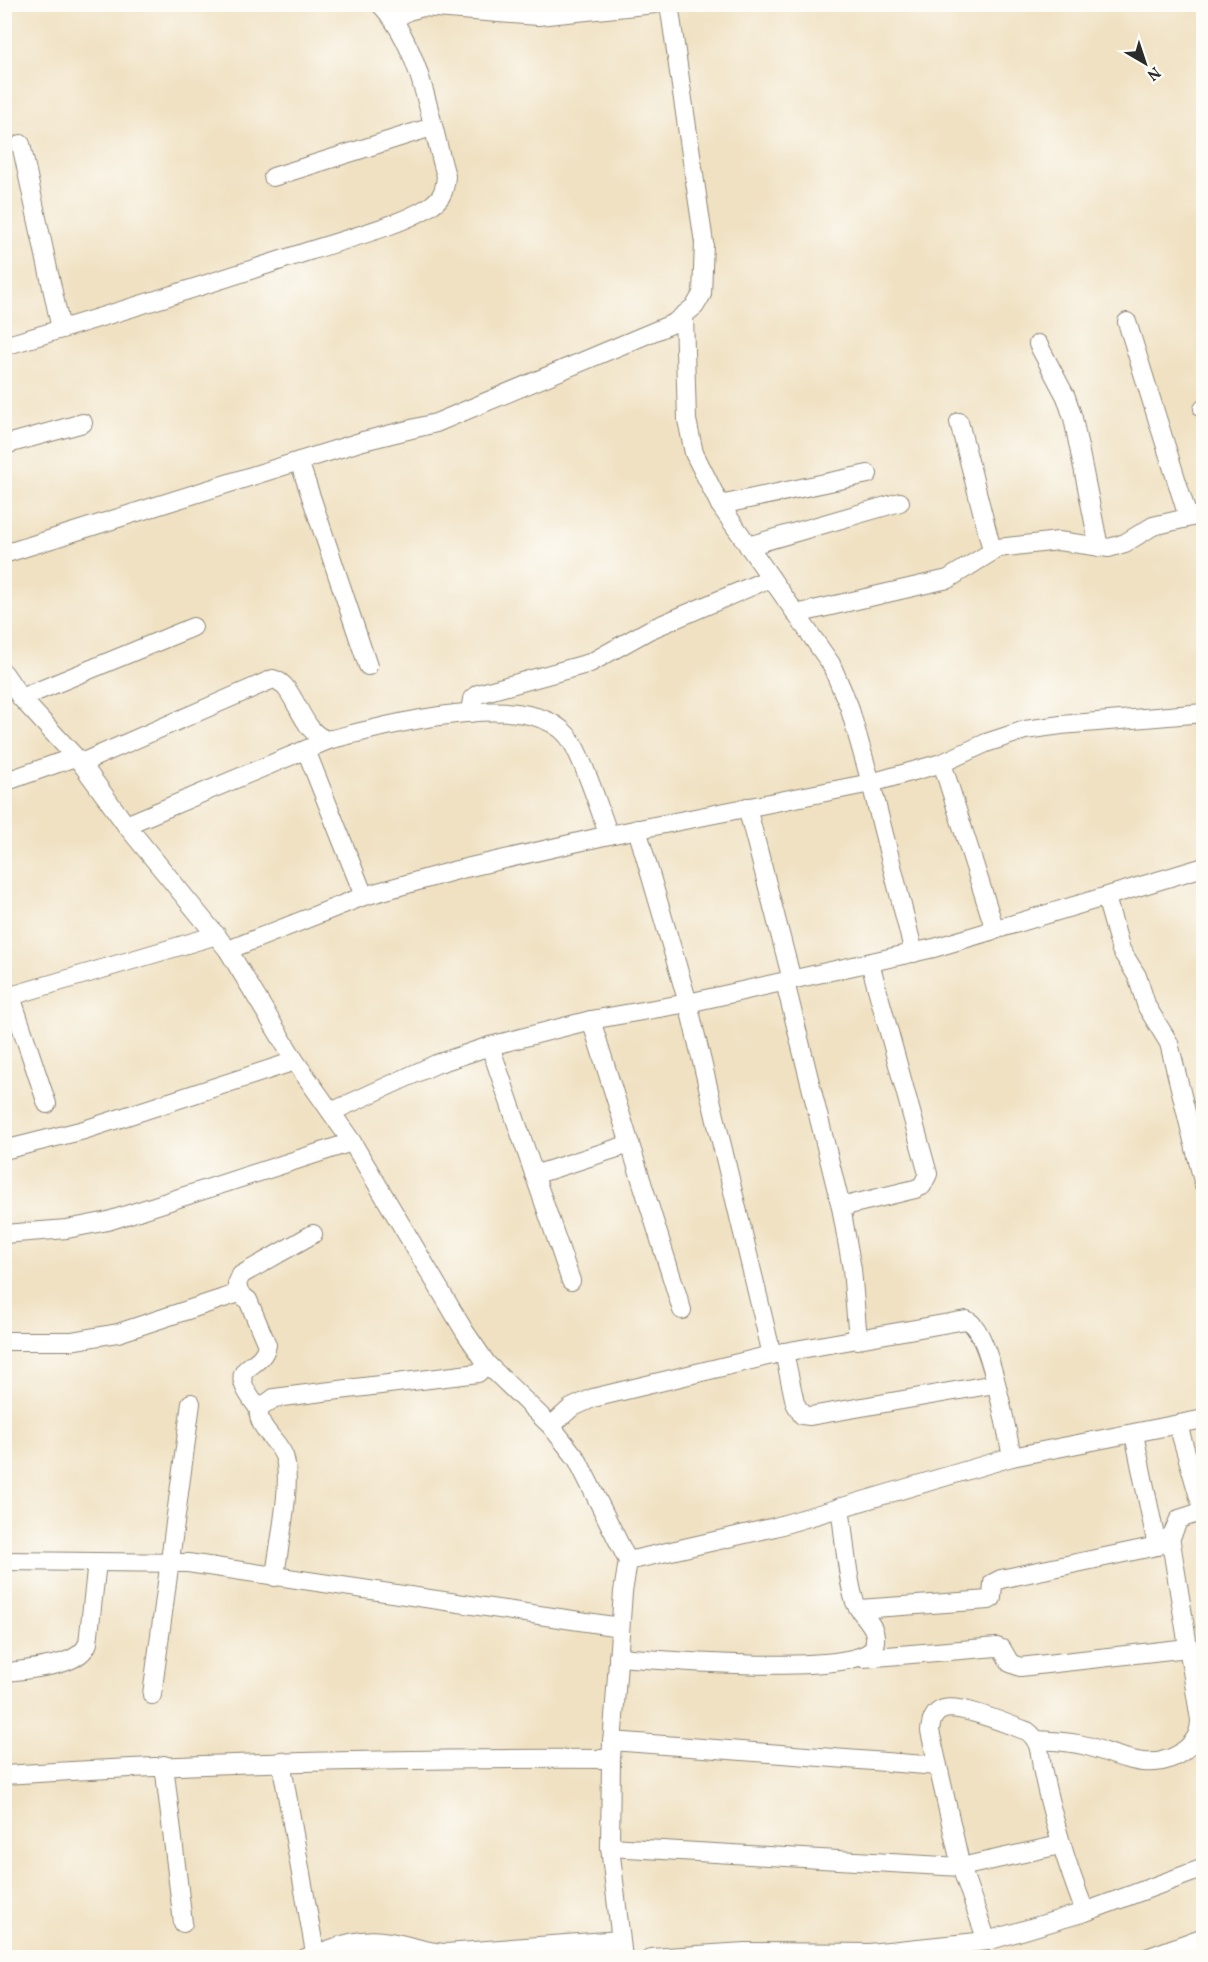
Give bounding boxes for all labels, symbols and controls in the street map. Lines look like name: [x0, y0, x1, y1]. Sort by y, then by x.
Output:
north arrow: [1115, 33, 1175, 93]
text: N: [1141, 61, 1165, 86]

